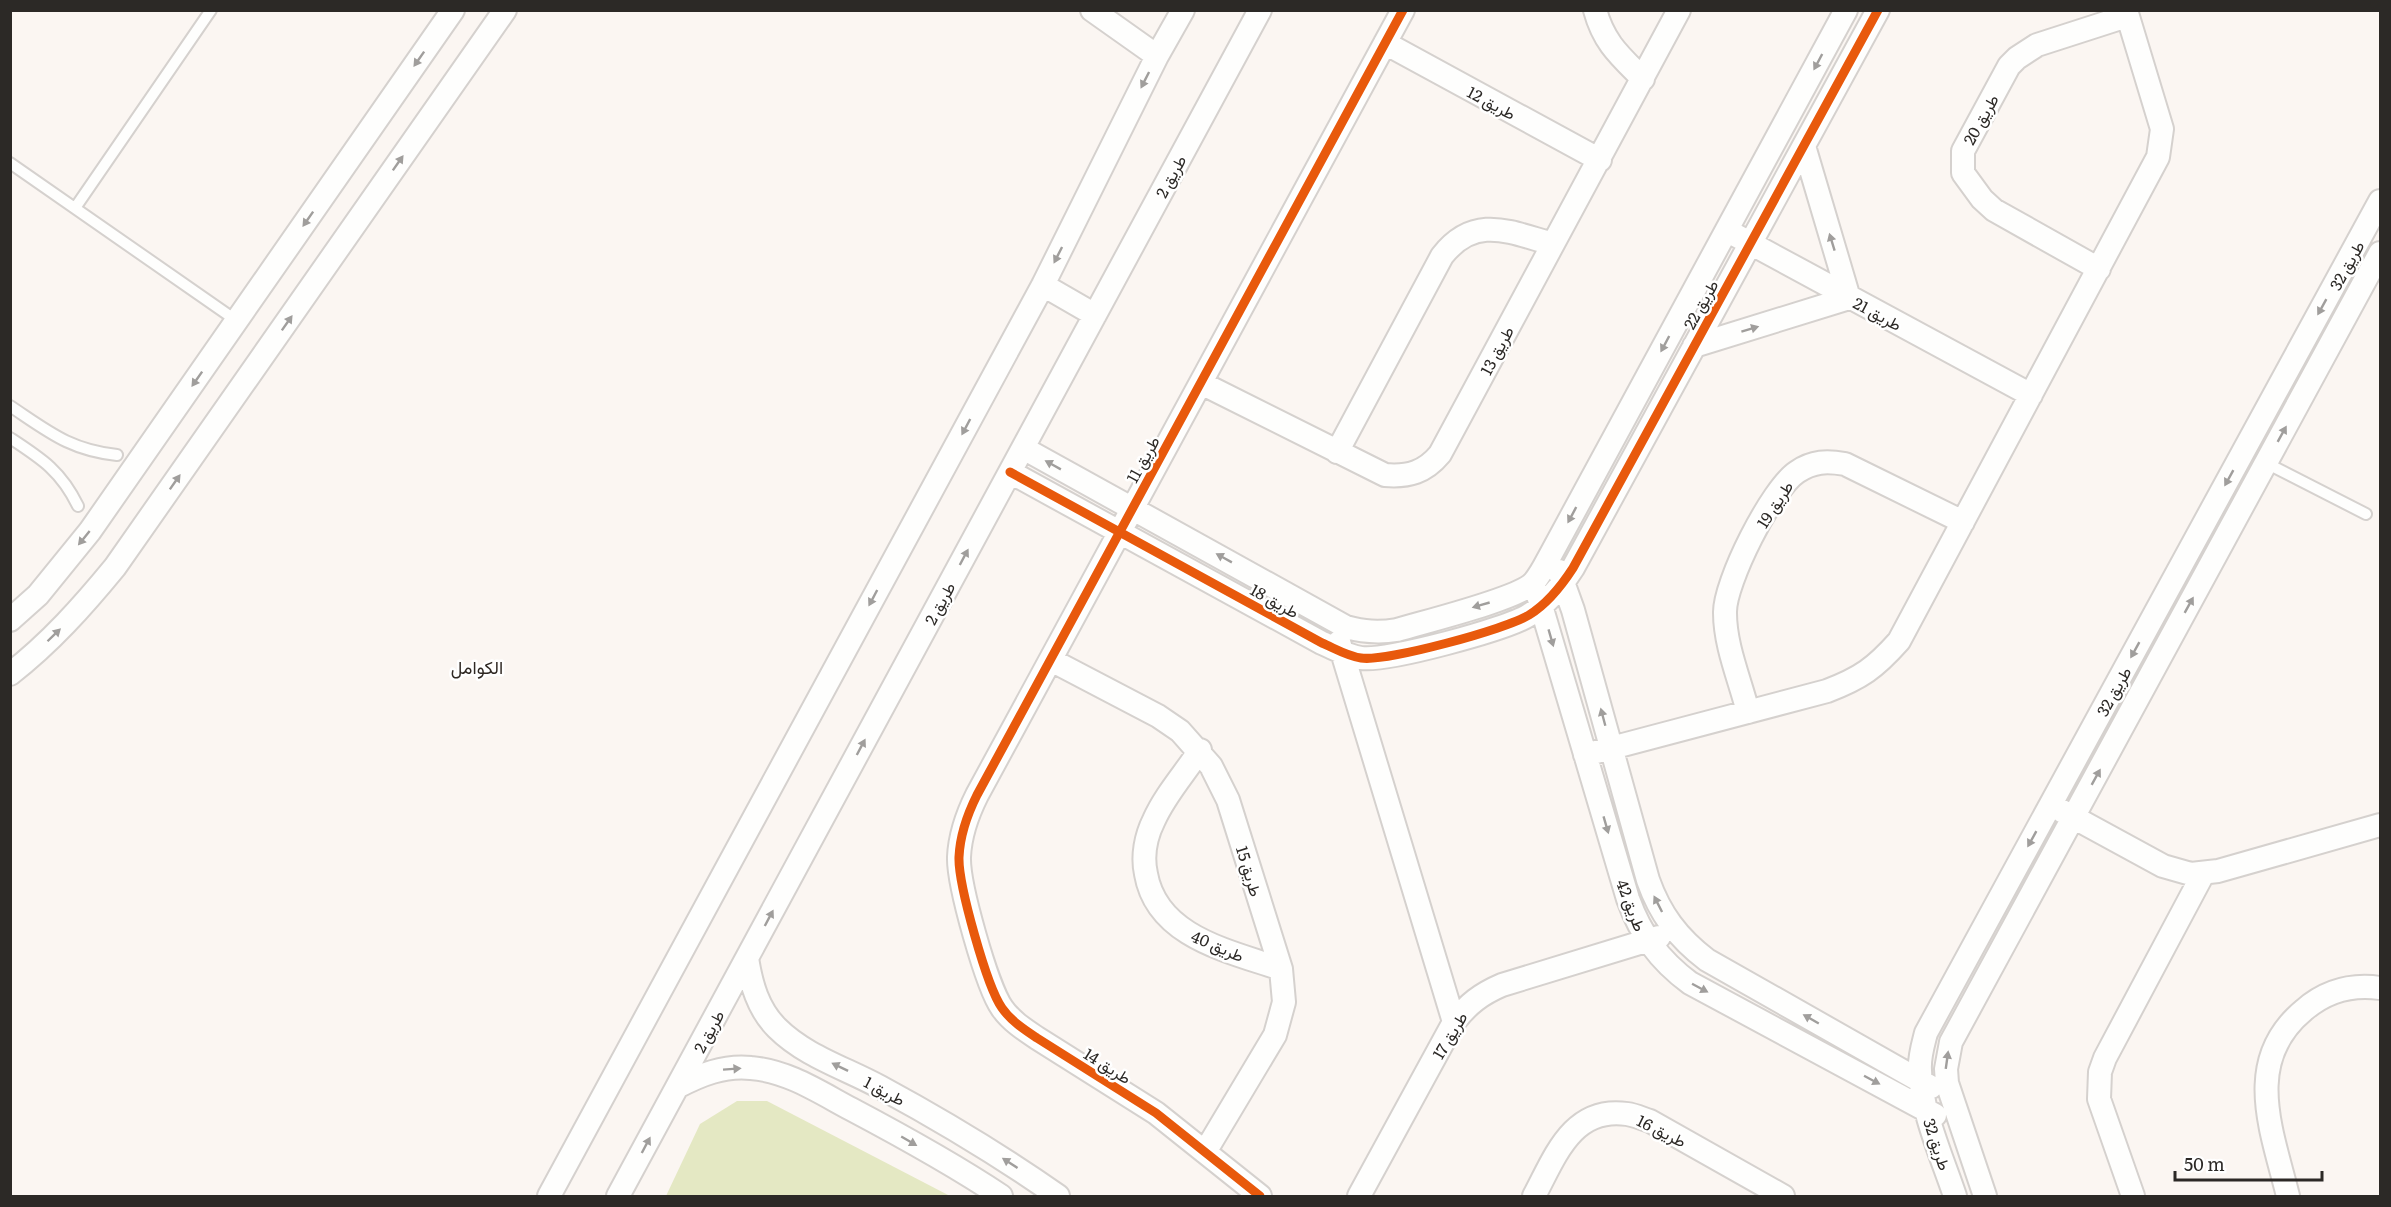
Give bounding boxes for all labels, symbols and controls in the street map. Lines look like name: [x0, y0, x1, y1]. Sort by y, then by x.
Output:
one-way arrow: [413, 50, 425, 66]
one-way arrow: [1813, 54, 1823, 71]
one-way arrow: [1140, 72, 1150, 89]
street label: طريق 12: [1464, 79, 1520, 125]
street label: طريق 20: [1956, 89, 2004, 149]
street label: طريق 2: [1149, 150, 1191, 202]
one-way arrow: [392, 155, 404, 171]
one-way arrow: [302, 210, 314, 226]
one-way arrow: [1827, 233, 1836, 251]
street label: طريق 32: [2323, 236, 2369, 294]
one-way arrow: [1053, 246, 1062, 263]
street label: طريق 22: [1677, 275, 1723, 333]
street label: طريق 21: [1850, 290, 1906, 336]
one-way arrow: [2317, 299, 2327, 316]
one-way arrow: [281, 315, 293, 331]
street label: طريق 13: [1473, 321, 1519, 379]
one-way arrow: [1741, 323, 1759, 333]
one-way arrow: [1660, 336, 1670, 353]
one-way arrow: [191, 370, 203, 386]
one-way arrow: [961, 419, 971, 436]
one-way arrow: [2277, 425, 2287, 442]
street label: طريق 11: [1119, 431, 1165, 487]
one-way arrow: [1045, 460, 1062, 470]
one-way arrow: [2224, 470, 2234, 487]
one-way arrow: [169, 475, 181, 491]
street label: طريق 19: [1750, 476, 1798, 532]
one-way arrow: [1567, 507, 1577, 524]
one-way arrow: [78, 530, 91, 545]
one-way arrow: [959, 548, 969, 565]
one-way arrow: [1216, 553, 1233, 563]
street label: طريق 2: [918, 577, 960, 629]
street label: طريق 18: [1246, 577, 1304, 623]
one-way arrow: [868, 590, 878, 607]
one-way arrow: [2184, 597, 2194, 614]
one-way arrow: [1472, 601, 1490, 610]
one-way arrow: [47, 628, 62, 642]
one-way arrow: [1547, 629, 1556, 647]
one-way arrow: [2130, 641, 2140, 658]
district label: الكوامل: [451, 653, 503, 680]
street label: طريق 32: [2090, 662, 2136, 720]
one-way arrow: [1598, 708, 1607, 726]
one-way arrow: [856, 738, 866, 755]
one-way arrow: [2091, 768, 2101, 785]
one-way arrow: [1602, 816, 1611, 834]
one-way arrow: [2027, 831, 2037, 848]
street label: طريق 15: [1231, 843, 1269, 899]
street label: طريق 42: [1611, 875, 1653, 935]
one-way arrow: [1653, 895, 1663, 912]
one-way arrow: [764, 909, 774, 926]
street label: طريق 40: [1188, 923, 1248, 967]
one-way arrow: [1692, 983, 1709, 993]
street label: طريق 2: [687, 1005, 729, 1057]
street label: طريق 17: [1426, 1007, 1472, 1063]
one-way arrow: [1802, 1014, 1819, 1024]
street label: طريق 14: [1080, 1041, 1136, 1089]
one-way arrow: [1943, 1051, 1952, 1070]
one-way arrow: [832, 1062, 849, 1072]
one-way arrow: [722, 1064, 741, 1073]
street label: طريق 1: [860, 1069, 910, 1111]
one-way arrow: [1864, 1075, 1881, 1085]
street label: طريق 16: [1633, 1108, 1691, 1152]
street label: طريق 32: [1918, 1115, 1958, 1173]
one-way arrow: [641, 1136, 651, 1153]
one-way arrow: [901, 1136, 918, 1146]
scale bar: [2175, 1144, 2322, 1182]
text: 50 m: [2184, 1150, 2225, 1177]
one-way arrow: [1002, 1158, 1018, 1169]

